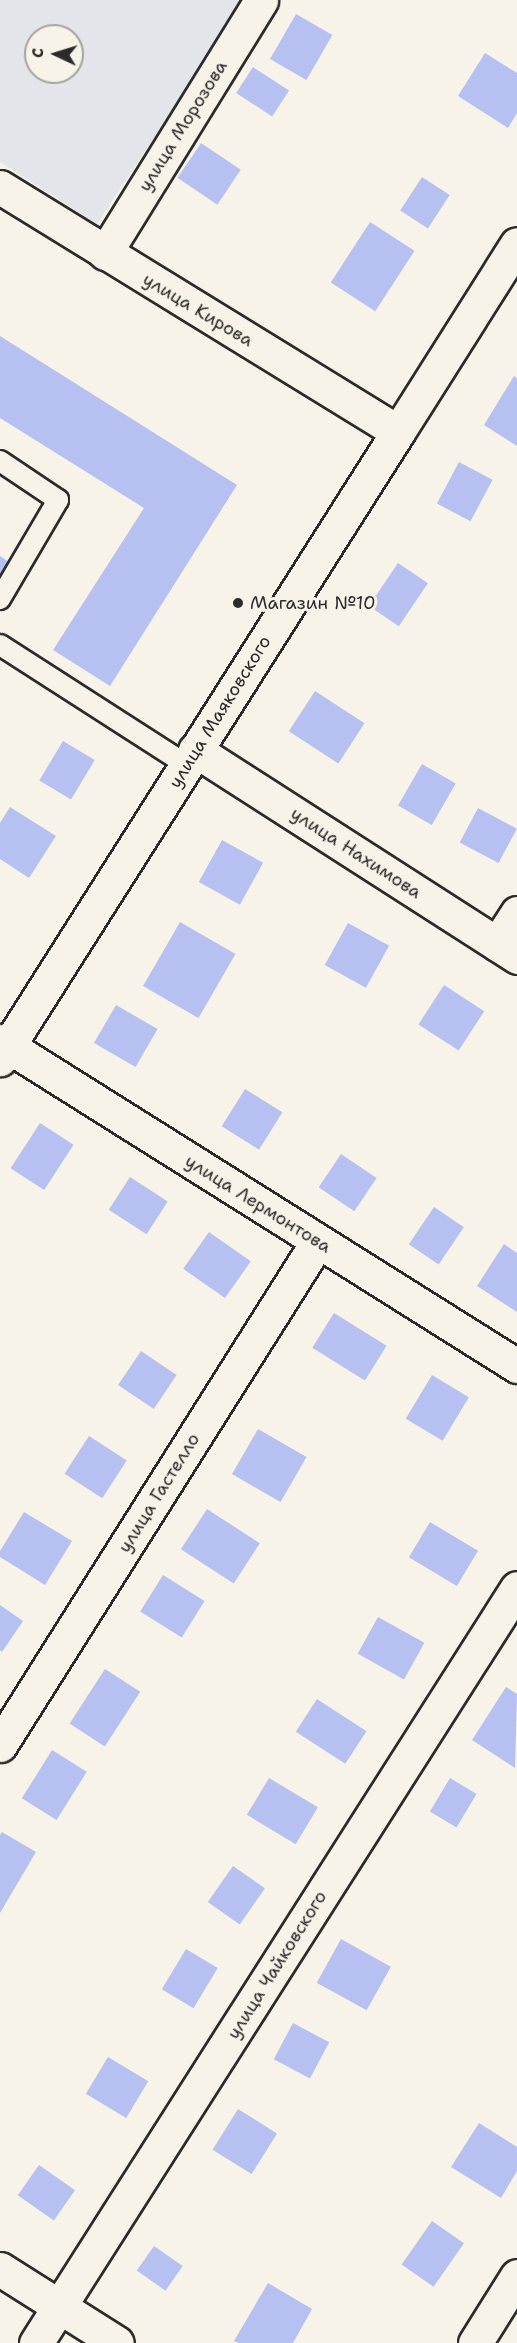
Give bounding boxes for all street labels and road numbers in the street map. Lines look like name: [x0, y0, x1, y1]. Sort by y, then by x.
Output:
street label: улица Морозова: [134, 57, 232, 195]
street label: улица Кирова: [139, 269, 257, 351]
street label: улица Маяковского: [164, 632, 276, 792]
street label: улица Нахимова: [287, 803, 425, 903]
street label: улица Лермонтова: [181, 1150, 335, 1258]
street label: улица Гастелло: [114, 1429, 204, 1557]
street label: улица Чайковского: [223, 1887, 331, 2043]

